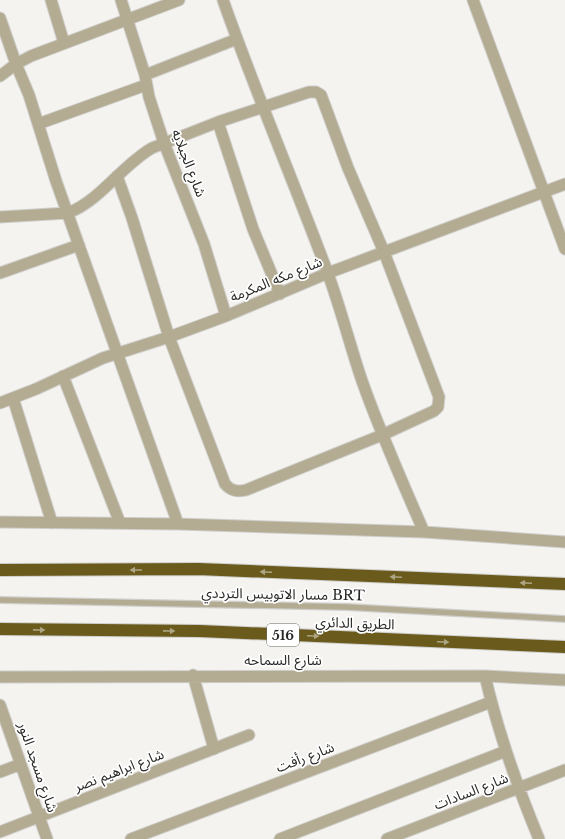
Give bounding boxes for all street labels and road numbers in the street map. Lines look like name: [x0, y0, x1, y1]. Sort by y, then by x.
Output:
street label: شارع الجبلايه: [166, 126, 210, 200]
street label: شارع مكه المكرمة: [227, 252, 326, 308]
street label: مسار الاتوبيس الترددي BRT: [201, 584, 365, 607]
street label: الطريق الدائري: [315, 613, 395, 636]
road number: 516: [267, 624, 299, 646]
street label: شارع السماحه: [244, 651, 322, 671]
street label: شارع مسجد النور: [12, 718, 62, 815]
street label: شارع رأفت: [273, 738, 337, 778]
street label: شارع ابراهيم نصر: [71, 745, 167, 798]
street label: شارع السادات: [431, 769, 511, 815]

